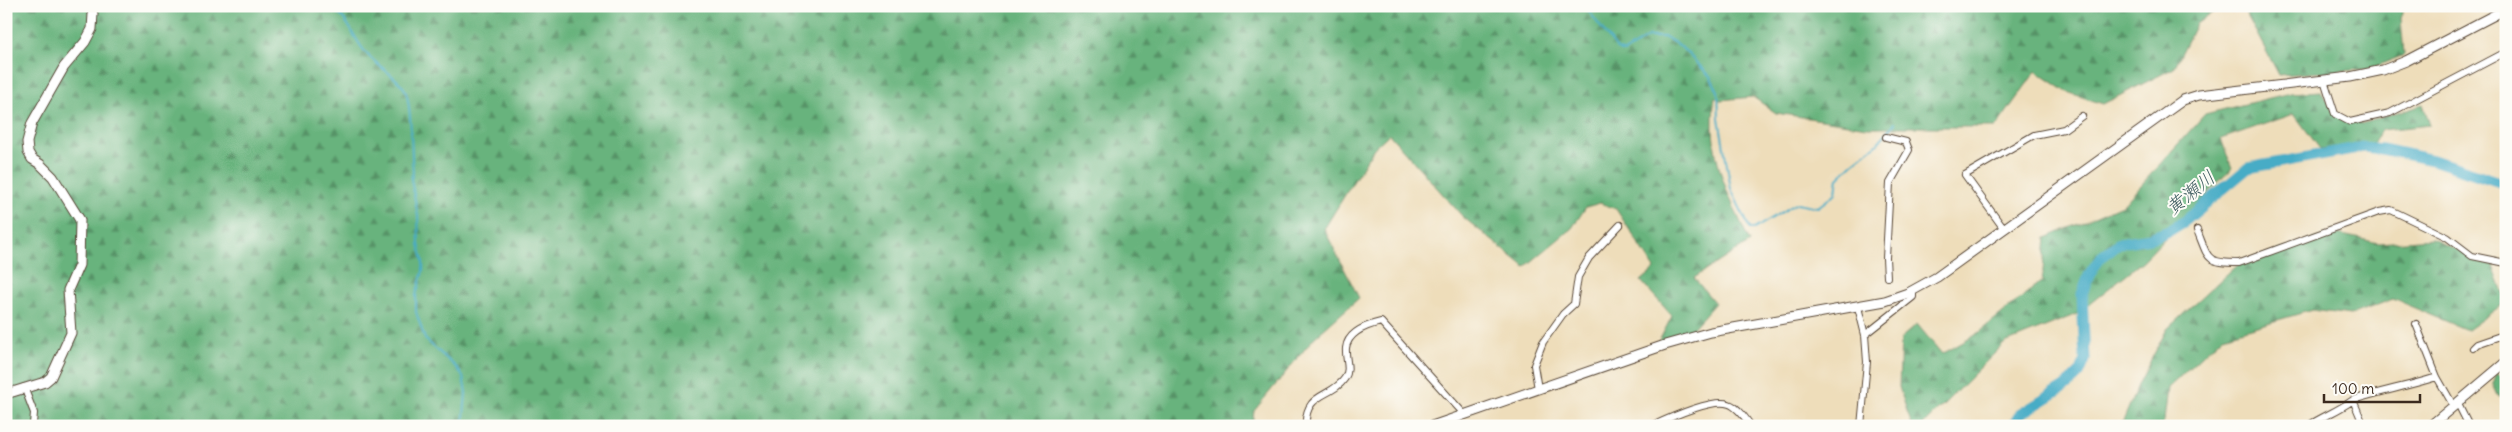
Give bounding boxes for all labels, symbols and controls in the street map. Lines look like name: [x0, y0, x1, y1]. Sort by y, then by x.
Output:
water label: 黄瀬川: [2160, 165, 2220, 219]
scale bar: [2324, 372, 2421, 404]
text: 100 m: [2332, 379, 2374, 398]

